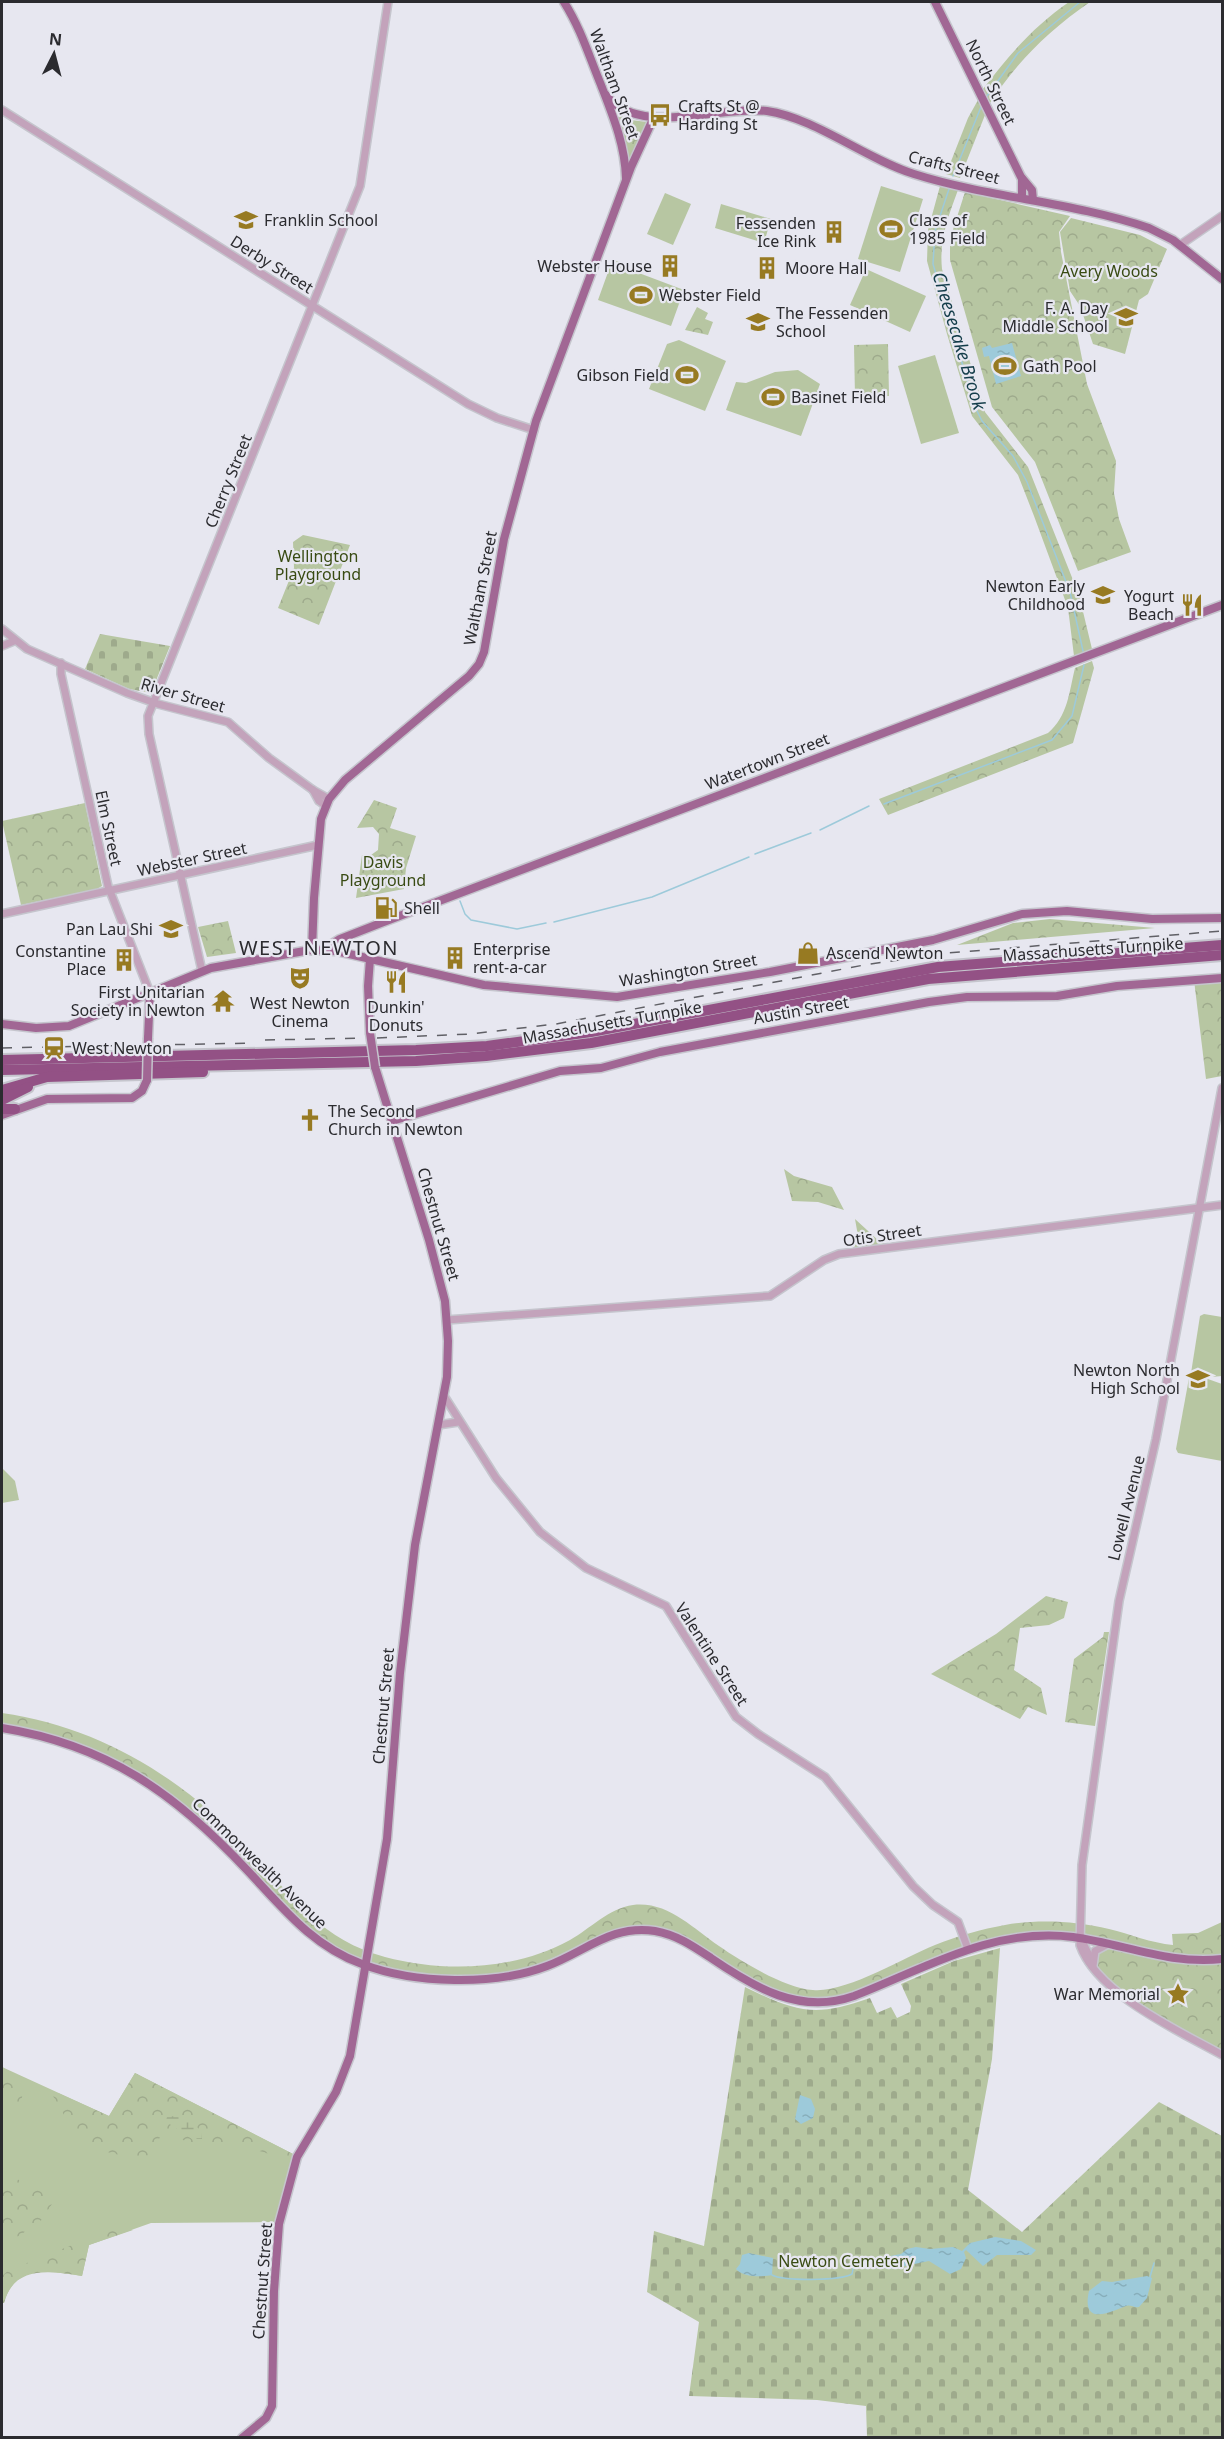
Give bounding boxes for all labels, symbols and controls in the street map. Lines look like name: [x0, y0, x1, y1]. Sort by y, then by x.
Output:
north arrow: [24, 24, 84, 84]
street label: Waltham Street: [585, 26, 645, 143]
text: N: [48, 27, 63, 51]
street label: North Street: [961, 35, 1021, 129]
place label: Crafts St @ Harding St: [678, 95, 760, 135]
bus stop icon: Crafts St @ Harding St: [647, 102, 673, 128]
street label: Crafts Street: [906, 145, 1002, 189]
school or university icon: Franklin School: [233, 207, 259, 233]
place label: Franklin School: [264, 209, 378, 231]
place label: Class of 1985 Field: [909, 209, 985, 249]
place label: Fessenden Ice Rink: [736, 212, 816, 252]
sports icon: Class of 1985 Field: [878, 216, 904, 242]
building icon: Fessenden Ice Rink: [821, 219, 847, 245]
street label: Derby Street: [226, 230, 318, 298]
building icon: Webster House: [657, 253, 683, 279]
place label: Webster House: [537, 255, 652, 277]
building icon: Moore Hall: [754, 255, 780, 281]
place label: Moore Hall: [785, 257, 867, 279]
park label: Avery Woods: [1060, 260, 1158, 282]
water label: Cheesecake Brook: [928, 269, 993, 414]
sports icon: Webster Field: [628, 282, 654, 308]
place label: Webster Field: [659, 284, 761, 306]
place label: F. A. Day Middle School: [1003, 297, 1109, 337]
place label: The Fessenden School: [776, 302, 888, 342]
school or university icon: F. A. Day Middle School: [1113, 304, 1139, 330]
school or university icon: The Fessenden School: [745, 309, 771, 335]
sports icon: Gath Pool: [992, 353, 1018, 379]
place label: Gath Pool: [1023, 355, 1097, 377]
sports icon: Gibson Field: [674, 362, 700, 388]
place label: Gibson Field: [577, 364, 669, 386]
sports icon: Basinet Field: [760, 384, 786, 410]
place label: Basinet Field: [791, 386, 886, 408]
street label: Cherry Street: [199, 431, 257, 531]
street label: Waltham Street: [458, 529, 502, 647]
park label: Wellington Playground: [275, 545, 361, 585]
place label: Newton Early Childhood: [985, 575, 1086, 615]
school or university icon: Newton Early Childhood: [1090, 582, 1116, 608]
place label: Yogurt Beach: [1124, 585, 1174, 625]
restaurant icon: Yogurt Beach: [1179, 592, 1205, 618]
street label: River Street: [138, 672, 228, 718]
street label: Watertown Street: [702, 727, 832, 795]
street label: Elm Street: [90, 788, 128, 868]
street label: Webster Street: [135, 837, 249, 881]
park label: Davis Playground: [340, 851, 426, 891]
fuel station icon: Shell: [373, 895, 399, 921]
place label: Shell: [404, 897, 440, 919]
school or university icon: Pan Lau Shi: [158, 916, 184, 942]
place label: Pan Lau Shi: [66, 918, 153, 940]
street label: Massachusetts Turnpike: [1002, 932, 1184, 966]
district label: WEST NEWTON: [239, 934, 399, 961]
place label: Enterprise rent-a-car: [473, 938, 550, 978]
place label: Constantine Place: [15, 940, 106, 980]
shop icon: Ascend Newton: [795, 940, 821, 966]
place label: Ascend Newton: [826, 942, 943, 964]
building icon: Enterprise rent-a-car: [442, 945, 468, 971]
building icon: Constantine Place: [111, 947, 137, 973]
street label: Washington Street: [618, 948, 759, 992]
theatre icon: West Newton Cinema: [287, 965, 313, 991]
restaurant icon: Dunkin' Donuts: [383, 969, 409, 995]
place label: First Unitarian Society in Newton: [71, 981, 205, 1021]
temple icon: First Unitarian Society in Newton: [210, 988, 236, 1014]
street label: Austin Street: [752, 991, 851, 1029]
place label: West Newton Cinema: [250, 992, 350, 1032]
street label: Massachusetts Turnpike: [521, 995, 703, 1049]
place label: Dunkin' Donuts: [367, 996, 425, 1036]
station icon: West Newton: [41, 1035, 67, 1061]
place label: West Newton: [72, 1037, 172, 1059]
place label: The Second Church in Newton: [328, 1100, 463, 1140]
church icon: The Second Church in Newton: [297, 1107, 323, 1133]
street label: Chestnut Street: [412, 1165, 466, 1283]
street label: Otis Street: [841, 1219, 923, 1251]
place label: Newton North High School: [1073, 1359, 1180, 1399]
school or university icon: Newton North High School: [1185, 1366, 1211, 1392]
street label: Lowell Avenue: [1102, 1453, 1150, 1563]
street label: Valentine Street: [670, 1598, 754, 1710]
street label: Chestnut Street: [367, 1647, 399, 1765]
street label: Commonwealth Avenue: [188, 1793, 332, 1933]
place icon: War Memorial: [1165, 1981, 1191, 2007]
place label: War Memorial: [1054, 1983, 1160, 2005]
street label: Chestnut Street: [247, 2222, 277, 2340]
park label: Newton Cemetery: [778, 2250, 915, 2272]

